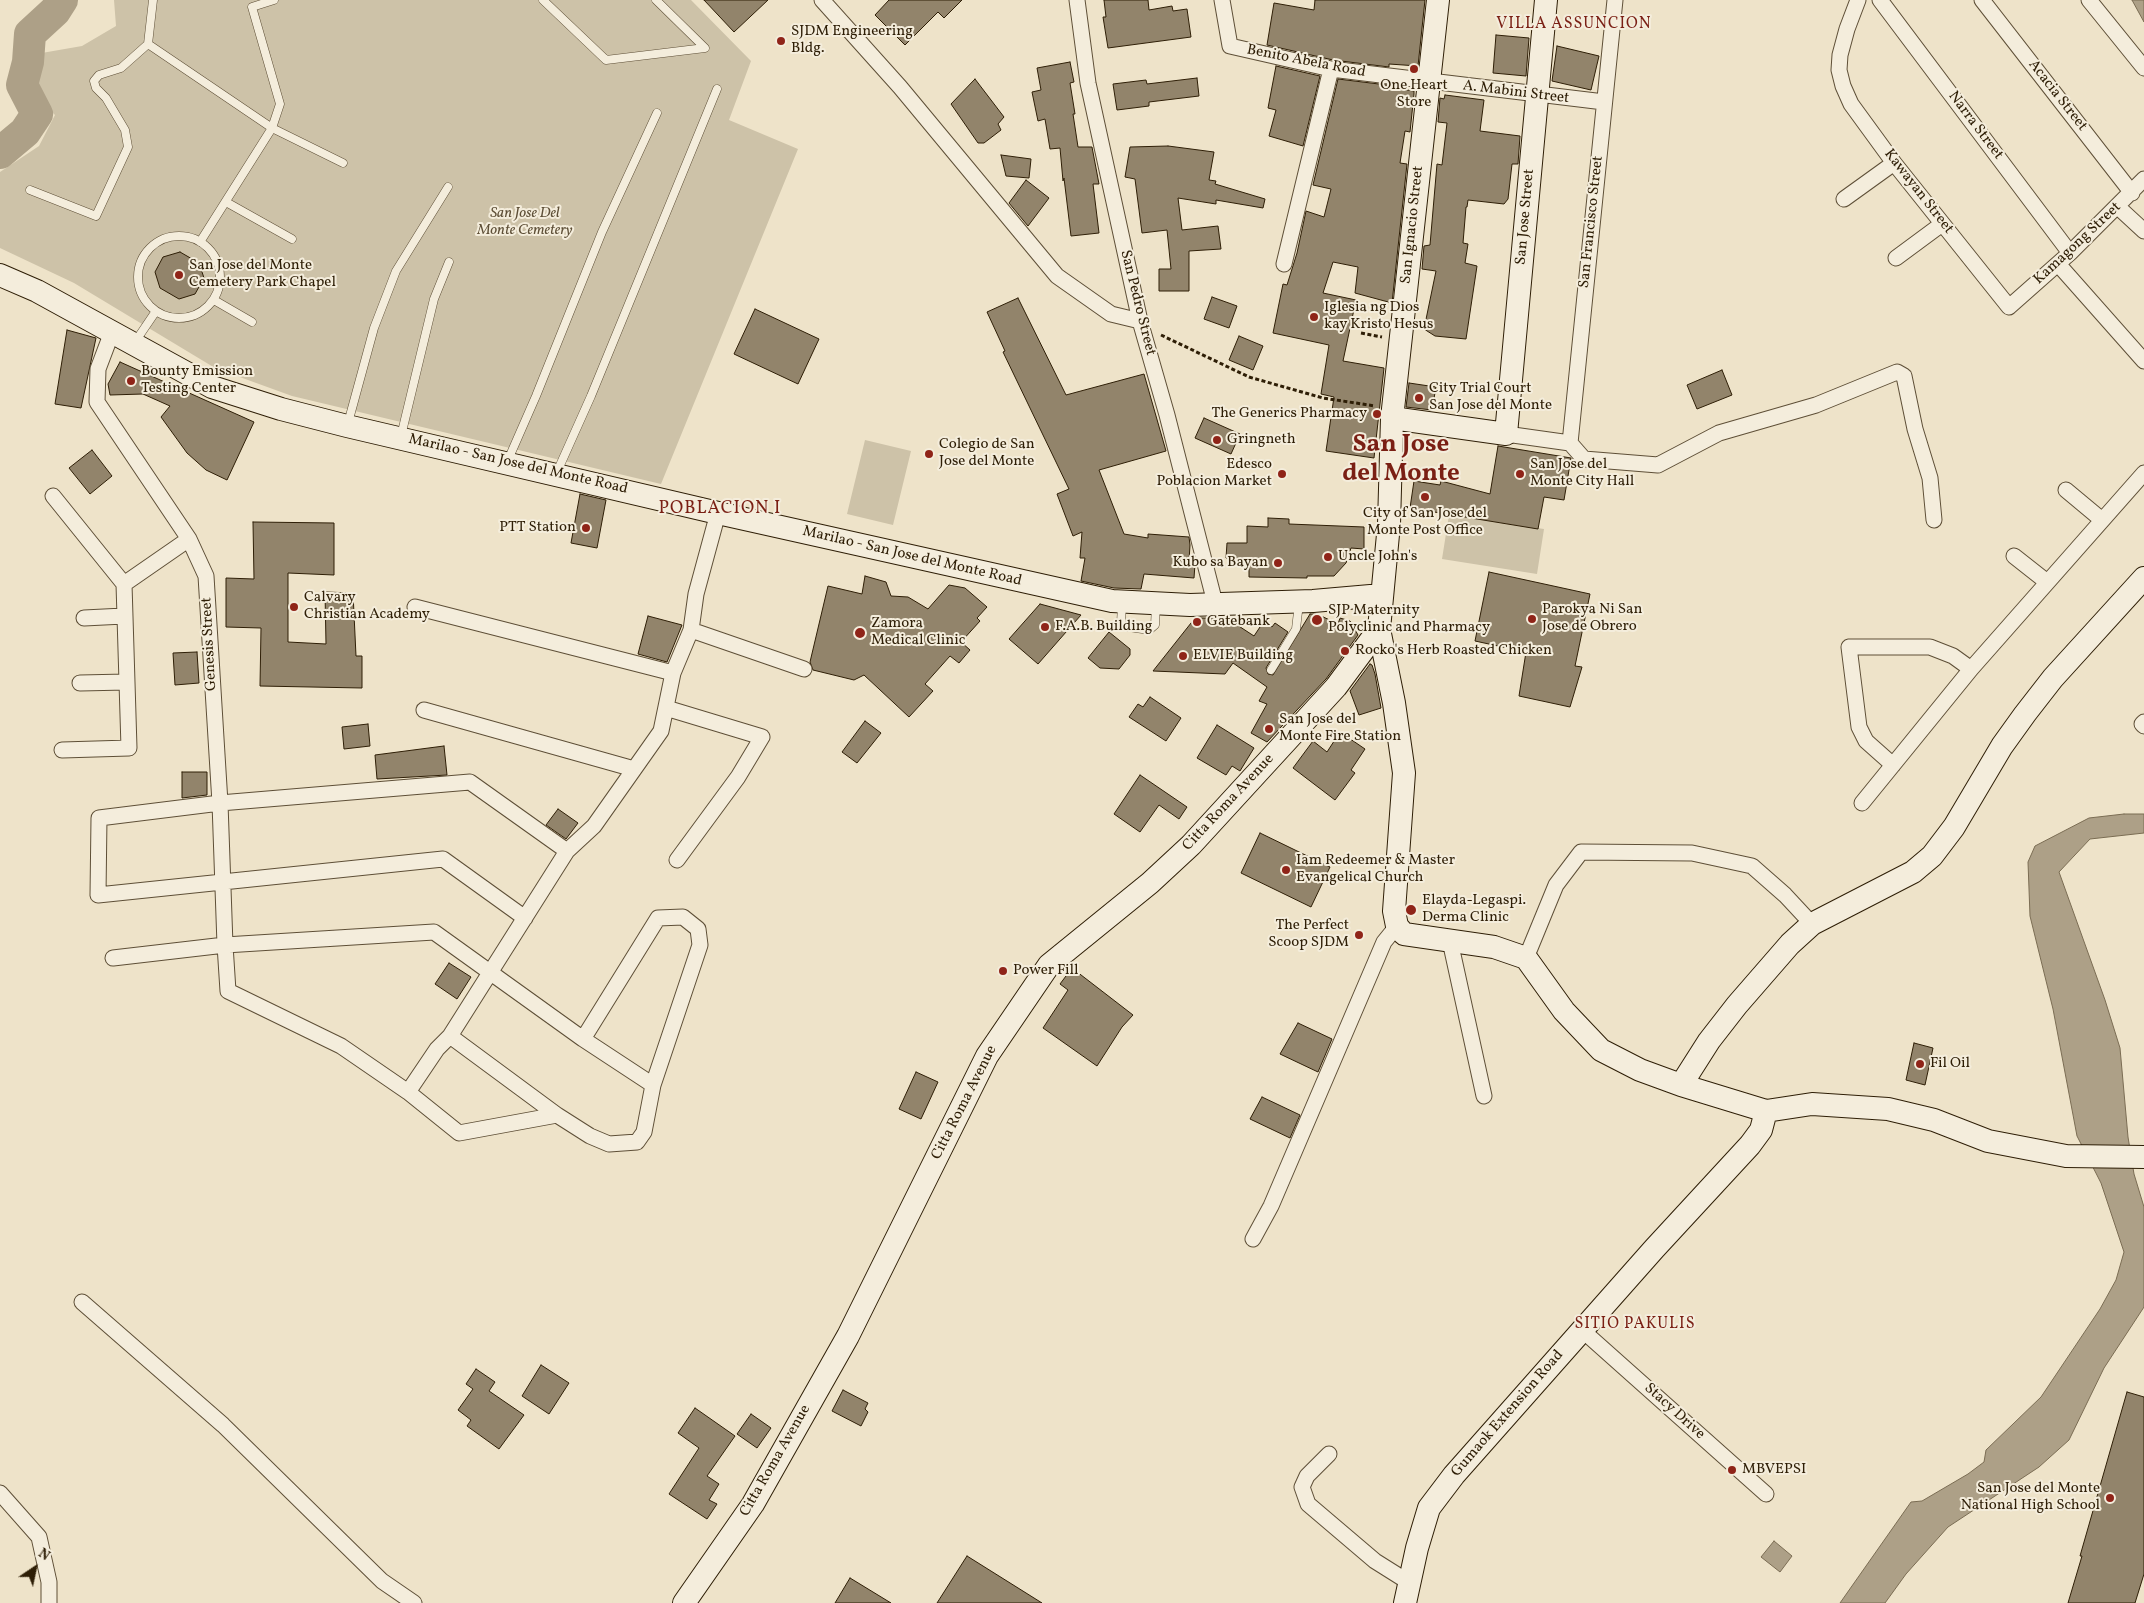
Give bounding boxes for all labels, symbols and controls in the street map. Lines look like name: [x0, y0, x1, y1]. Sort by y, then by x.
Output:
district label: VILLA ASSUNCION: [1494, 15, 1654, 35]
place label: SJDM Engineering Bldg.: [791, 23, 913, 58]
marker: SJDM Engineering Bldg.: [775, 35, 787, 47]
street label: Benito Abela Road: [1245, 42, 1367, 82]
street label: Acacia Street: [2024, 57, 2090, 135]
marker: One Heart Store: [1408, 63, 1420, 75]
place label: One Heart Store: [1380, 77, 1448, 112]
street label: A. Mabini Street: [1462, 78, 1570, 108]
street label: Narra Street: [1943, 88, 2007, 164]
street label: Kawayan Street: [1879, 146, 1957, 238]
street label: San Francisco Street: [1576, 155, 1608, 289]
street label: San Ignacio Street: [1398, 165, 1428, 285]
street label: San Jose Street: [1513, 168, 1539, 266]
street label: Kamagong Street: [2031, 199, 2125, 289]
park label: San Jose Del Monte Cemetery: [477, 205, 573, 240]
street label: San Pedro Street: [1115, 248, 1159, 358]
place label: San Jose del Monte Cemetery Park Chapel: [189, 257, 336, 292]
marker: San Jose del Monte Cemetery Park Chapel: [173, 269, 185, 281]
place label: Iglesia ng Dios kay Kristo Hesus: [1324, 299, 1433, 334]
marker: Iglesia ng Dios kay Kristo Hesus: [1308, 311, 1320, 323]
place label: Bounty Emission Testing Center: [141, 363, 253, 398]
marker: Bounty Emission Testing Center: [125, 375, 137, 387]
place label: City Trial Court San Jose del Monte: [1429, 380, 1552, 415]
marker: City Trial Court San Jose del Monte: [1413, 392, 1425, 404]
place label: The Generics Pharmacy: [1211, 405, 1367, 423]
marker: The Generics Pharmacy: [1371, 408, 1383, 420]
street label: Marilao - San Jose del Monte Road: [407, 431, 629, 499]
place label: Gringneth: [1227, 431, 1296, 449]
district label: San Jose del Monte: [1342, 431, 1460, 490]
marker: Gringneth: [1211, 434, 1223, 446]
place label: Colegio de San Jose del Monte: [939, 436, 1035, 471]
marker: Colegio de San Jose del Monte: [923, 448, 935, 460]
place label: Edesco Poblacion Market: [1157, 456, 1272, 491]
place label: San Jose del Monte City Hall: [1530, 456, 1634, 491]
marker: Edesco Poblacion Market: [1276, 468, 1288, 480]
marker: San Jose del Monte City Hall: [1514, 468, 1526, 480]
marker: City of San Jose del Monte Post Office: [1419, 491, 1431, 503]
district label: POBLACION I: [657, 499, 783, 521]
place label: City of San Jose del Monte Post Office: [1363, 505, 1487, 540]
place label: PTT Station: [499, 519, 576, 537]
marker: PTT Station: [580, 522, 592, 534]
street label: Marilao - San Jose del Monte Road: [801, 523, 1023, 591]
place label: Uncle John's: [1338, 548, 1417, 566]
marker: Uncle John's: [1322, 551, 1334, 563]
place label: Kubo sa Bayan: [1172, 554, 1268, 572]
marker: Kubo sa Bayan: [1272, 557, 1284, 569]
place label: Calvary Christian Academy: [304, 589, 430, 624]
street label: Genesis Street: [199, 597, 221, 691]
marker: Calvary Christian Academy: [288, 601, 300, 613]
place label: Parokya Ni San Jose de Obrero: [1542, 601, 1642, 636]
place label: SJP Maternity Polyclinic and Pharmacy: [1328, 602, 1490, 637]
place label: Gatebank: [1207, 613, 1270, 631]
marker: SJP Maternity Polyclinic and Pharmacy: [1310, 613, 1324, 627]
marker: Parokya Ni San Jose de Obrero: [1526, 613, 1538, 625]
place label: Zamora Medical Clinic: [871, 615, 965, 650]
marker: Gatebank: [1191, 616, 1203, 628]
place label: F.A.B. Building: [1055, 618, 1152, 636]
marker: F.A.B. Building: [1039, 621, 1051, 633]
marker: Zamora Medical Clinic: [853, 626, 867, 640]
place label: Rocko's Herb Roasted Chicken: [1355, 642, 1552, 660]
marker: Rocko's Herb Roasted Chicken: [1339, 645, 1351, 657]
place label: ELVIE Building: [1193, 647, 1293, 665]
marker: ELVIE Building: [1177, 650, 1189, 662]
place label: San Jose del Monte Fire Station: [1279, 711, 1401, 746]
marker: San Jose del Monte Fire Station: [1263, 723, 1275, 735]
street label: Citta Roma Avenue: [1179, 751, 1279, 855]
place label: Iam Redeemer & Master Evangelical Church: [1296, 852, 1455, 887]
marker: Iam Redeemer & Master Evangelical Church: [1280, 864, 1292, 876]
place label: Elayda-Legaspi. Derma Clinic: [1422, 892, 1526, 927]
marker: Elayda-Legaspi. Derma Clinic: [1404, 903, 1418, 917]
place label: The Perfect Scoop SJDM: [1268, 917, 1349, 952]
marker: The Perfect Scoop SJDM: [1353, 929, 1365, 941]
place label: Power Fill: [1013, 962, 1079, 980]
marker: Power Fill: [997, 965, 1009, 977]
street label: Citta Roma Avenue: [928, 1043, 1002, 1163]
place label: Fil Oil: [1930, 1055, 1970, 1073]
marker: Fil Oil: [1914, 1058, 1926, 1070]
district label: SITIO PAKULIS: [1573, 1315, 1697, 1335]
street label: Gumaok Extension Road: [1448, 1347, 1568, 1481]
street label: Stacy Drive: [1640, 1380, 1708, 1444]
street label: Citta Roma Avenue: [737, 1402, 815, 1520]
place label: MBVEPSI: [1742, 1461, 1806, 1479]
marker: MBVEPSI: [1726, 1464, 1738, 1476]
place label: San Jose del Monte National High School: [1961, 1480, 2100, 1515]
marker: San Jose del Monte National High School: [2104, 1492, 2116, 1504]
north arrow: [10, 1543, 60, 1593]
text: N: [34, 1544, 53, 1566]

